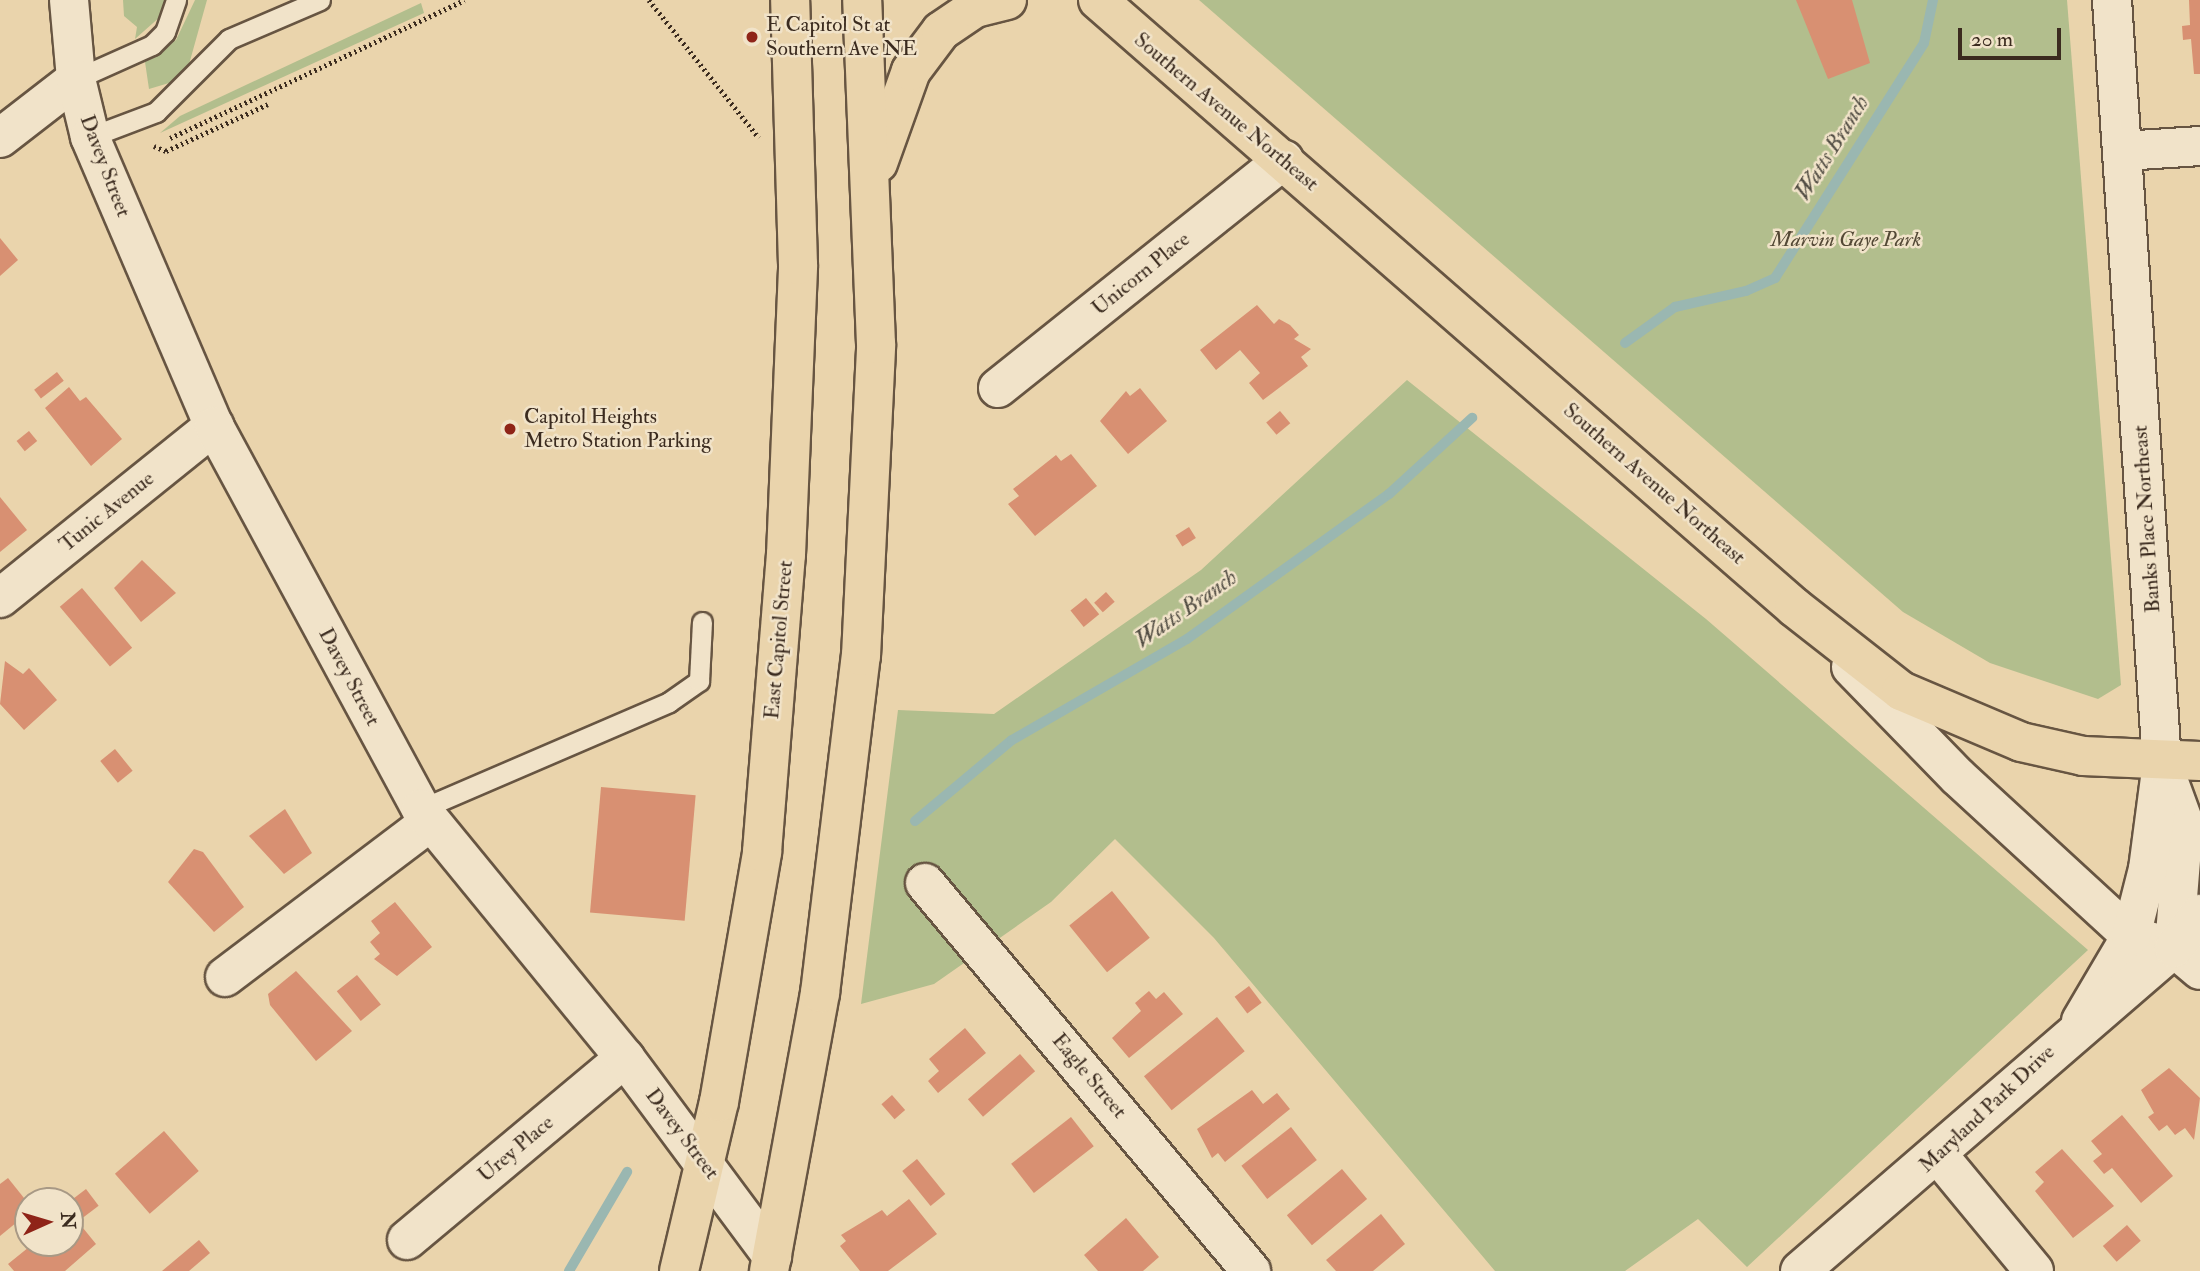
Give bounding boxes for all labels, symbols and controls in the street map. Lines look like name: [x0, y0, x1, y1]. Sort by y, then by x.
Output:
place label: E Capitol St at Southern Ave NE: [766, 12, 917, 62]
scale bar: [1962, 14, 2065, 58]
text: 20 m: [1971, 26, 2013, 53]
street label: Southern Avenue Northeast: [1129, 27, 1323, 197]
marker: E Capitol St at Southern Ave NE: [744, 29, 760, 45]
water label: Watts Branch: [1789, 91, 1875, 205]
street label: Davey Street: [74, 111, 136, 221]
street label: Unicorn Place: [1087, 227, 1195, 321]
park label: Marvin Gaye Park: [1771, 227, 1921, 253]
street label: Southern Avenue Northeast: [1558, 398, 1750, 570]
place label: Capitol Heights Metro Station Parking: [524, 404, 712, 454]
marker: Capitol Heights Metro Station Parking: [502, 421, 518, 437]
street label: Banks Place Northeast: [2128, 424, 2166, 614]
street label: Tunic Avenue: [55, 466, 159, 558]
street label: East Capitol Street: [760, 560, 798, 720]
water label: Watts Branch: [1130, 564, 1242, 654]
street label: Davey Street: [313, 624, 385, 730]
street label: Eagle Street: [1046, 1028, 1132, 1124]
street label: Maryland Park Drive: [1914, 1040, 2060, 1178]
street label: Davey Street: [640, 1084, 724, 1184]
street label: Urey Place: [473, 1110, 559, 1188]
north arrow: [14, 1187, 84, 1257]
text: N: [55, 1211, 81, 1230]

